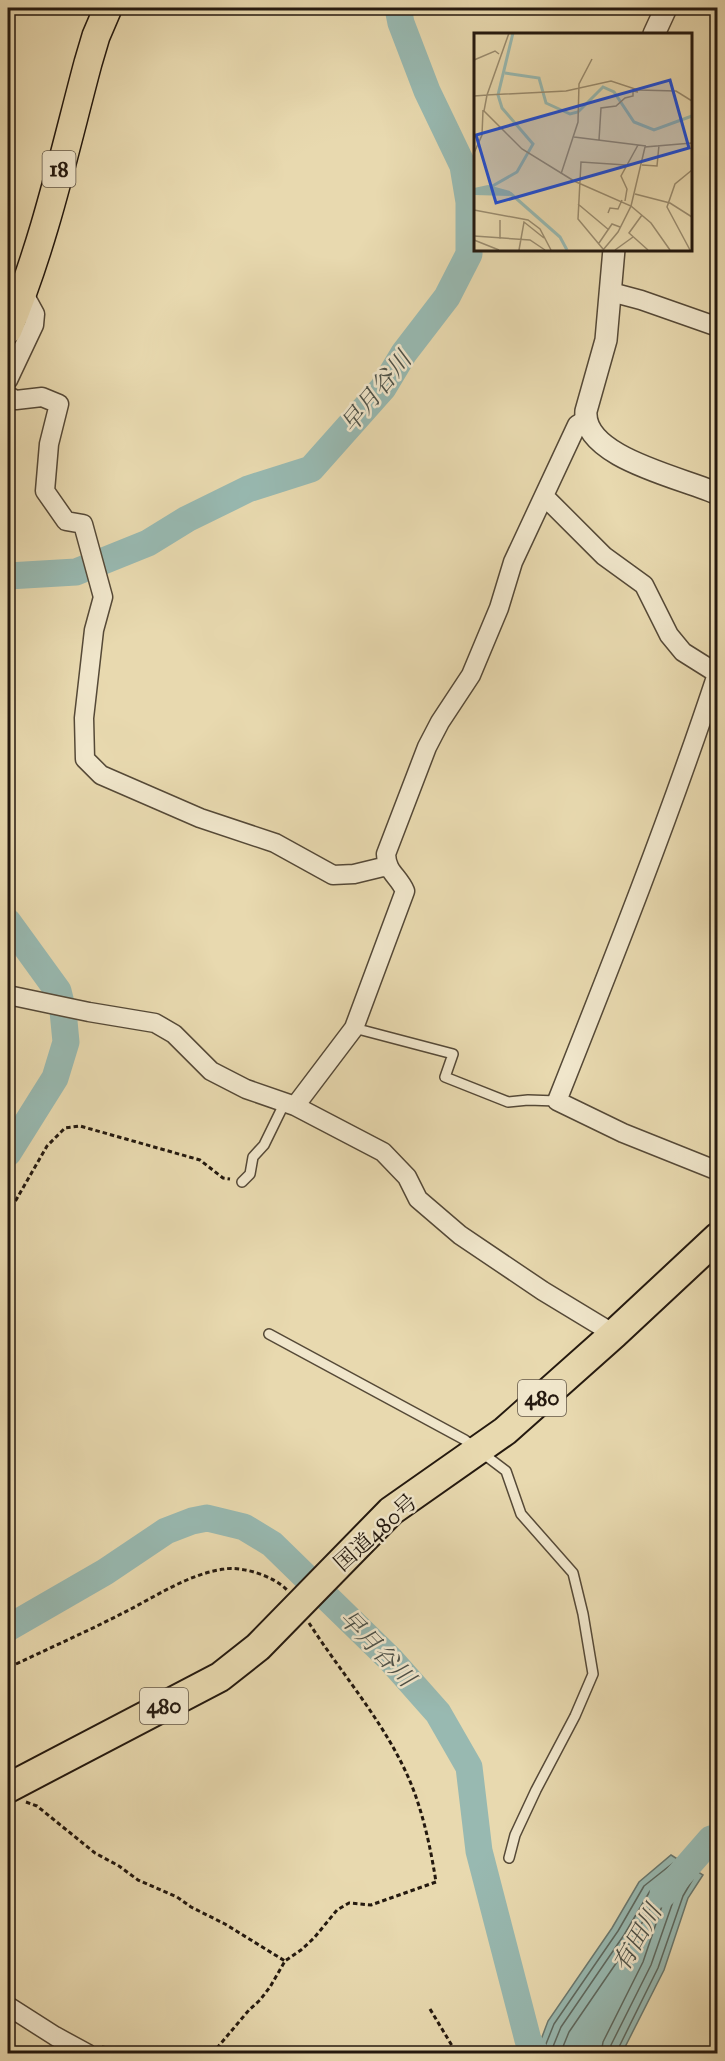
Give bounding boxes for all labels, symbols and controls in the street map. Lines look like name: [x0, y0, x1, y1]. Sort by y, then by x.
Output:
inset map: [474, 33, 692, 250]
road number: 18: [42, 151, 76, 187]
water label: 早月谷川: [334, 343, 420, 439]
road number: 480: [518, 1380, 566, 1416]
street label: 国道480号: [328, 1488, 423, 1577]
water label: 早月谷川: [333, 1603, 423, 1695]
road number: 480: [140, 1688, 188, 1724]
water label: 有田川: [606, 1897, 669, 1977]

